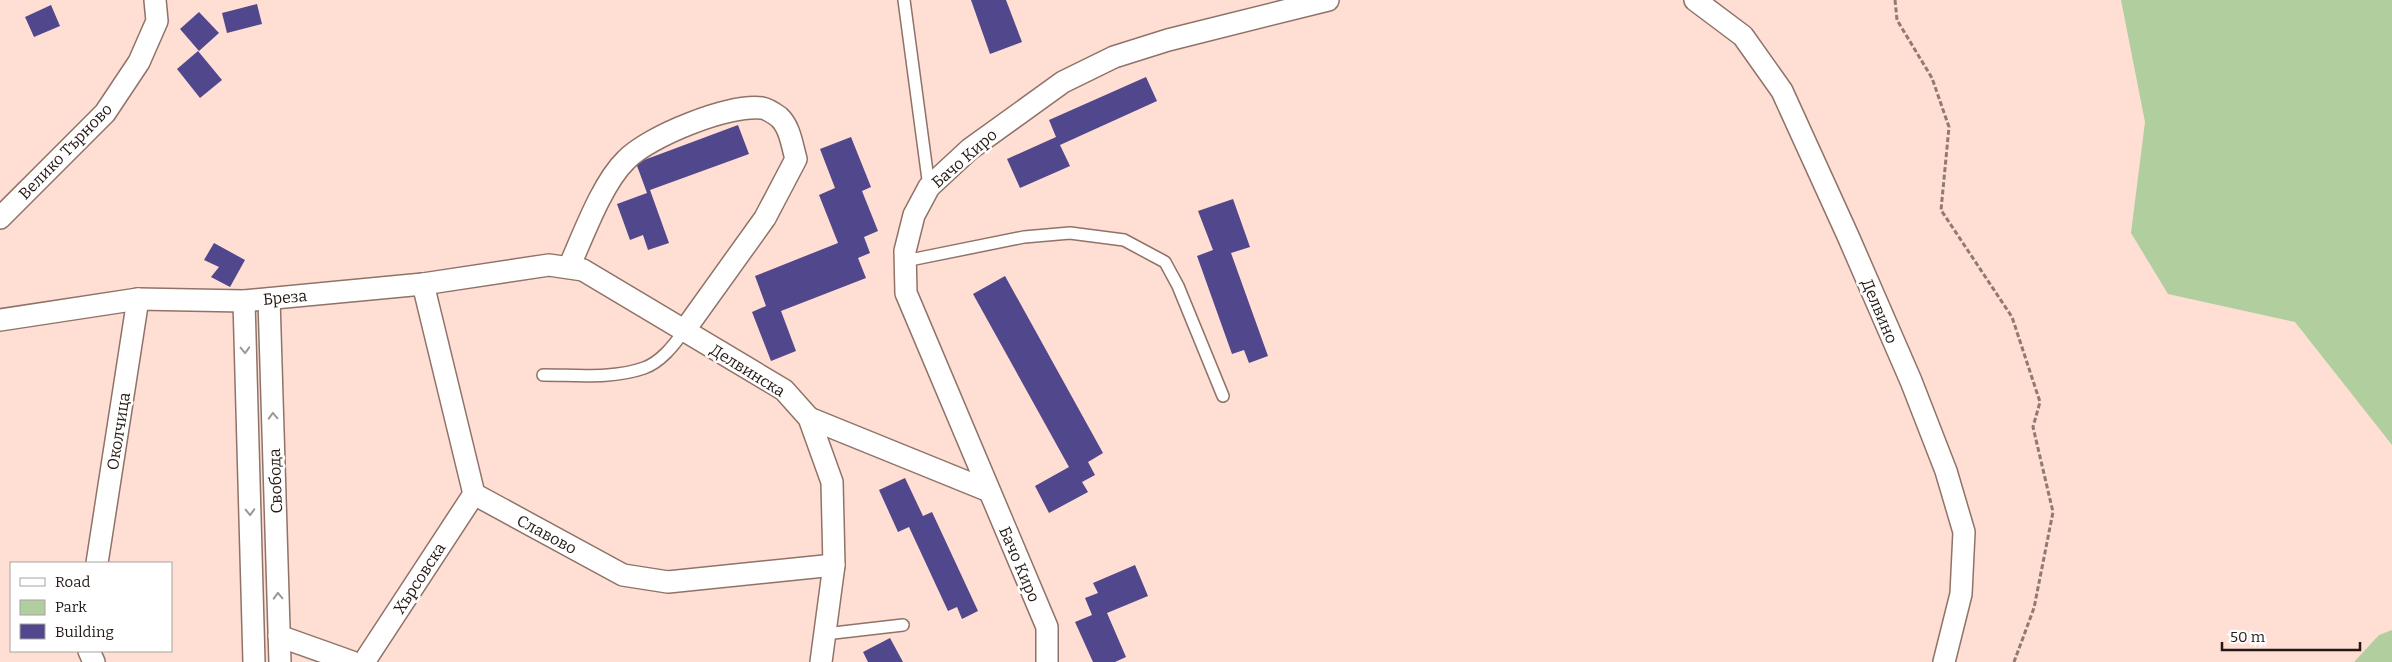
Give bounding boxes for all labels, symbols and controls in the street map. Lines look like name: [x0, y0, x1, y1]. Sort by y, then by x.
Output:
street label: Велико Търново: [15, 99, 116, 203]
street label: Бачо Киро: [928, 125, 1001, 192]
street label: Делвино: [1858, 276, 1902, 346]
street label: Бреза: [262, 286, 308, 309]
street label: Делвинска: [707, 340, 789, 401]
one-way arrow: [240, 346, 250, 354]
street label: Околчица: [103, 391, 134, 471]
one-way arrow: [267, 412, 278, 420]
street label: Свобода: [265, 448, 286, 514]
one-way arrow: [245, 508, 255, 516]
street label: Славово: [514, 511, 580, 558]
street label: Бачо Киро: [995, 524, 1044, 605]
street label: Хърсовска: [389, 539, 450, 617]
legend: [10, 562, 172, 652]
text: Road: [55, 573, 90, 591]
one-way arrow: [273, 592, 283, 600]
text: Park: [55, 598, 87, 616]
scale bar: [2222, 620, 2360, 652]
text: Building: [55, 623, 114, 641]
text: 50 m: [2230, 628, 2266, 646]

